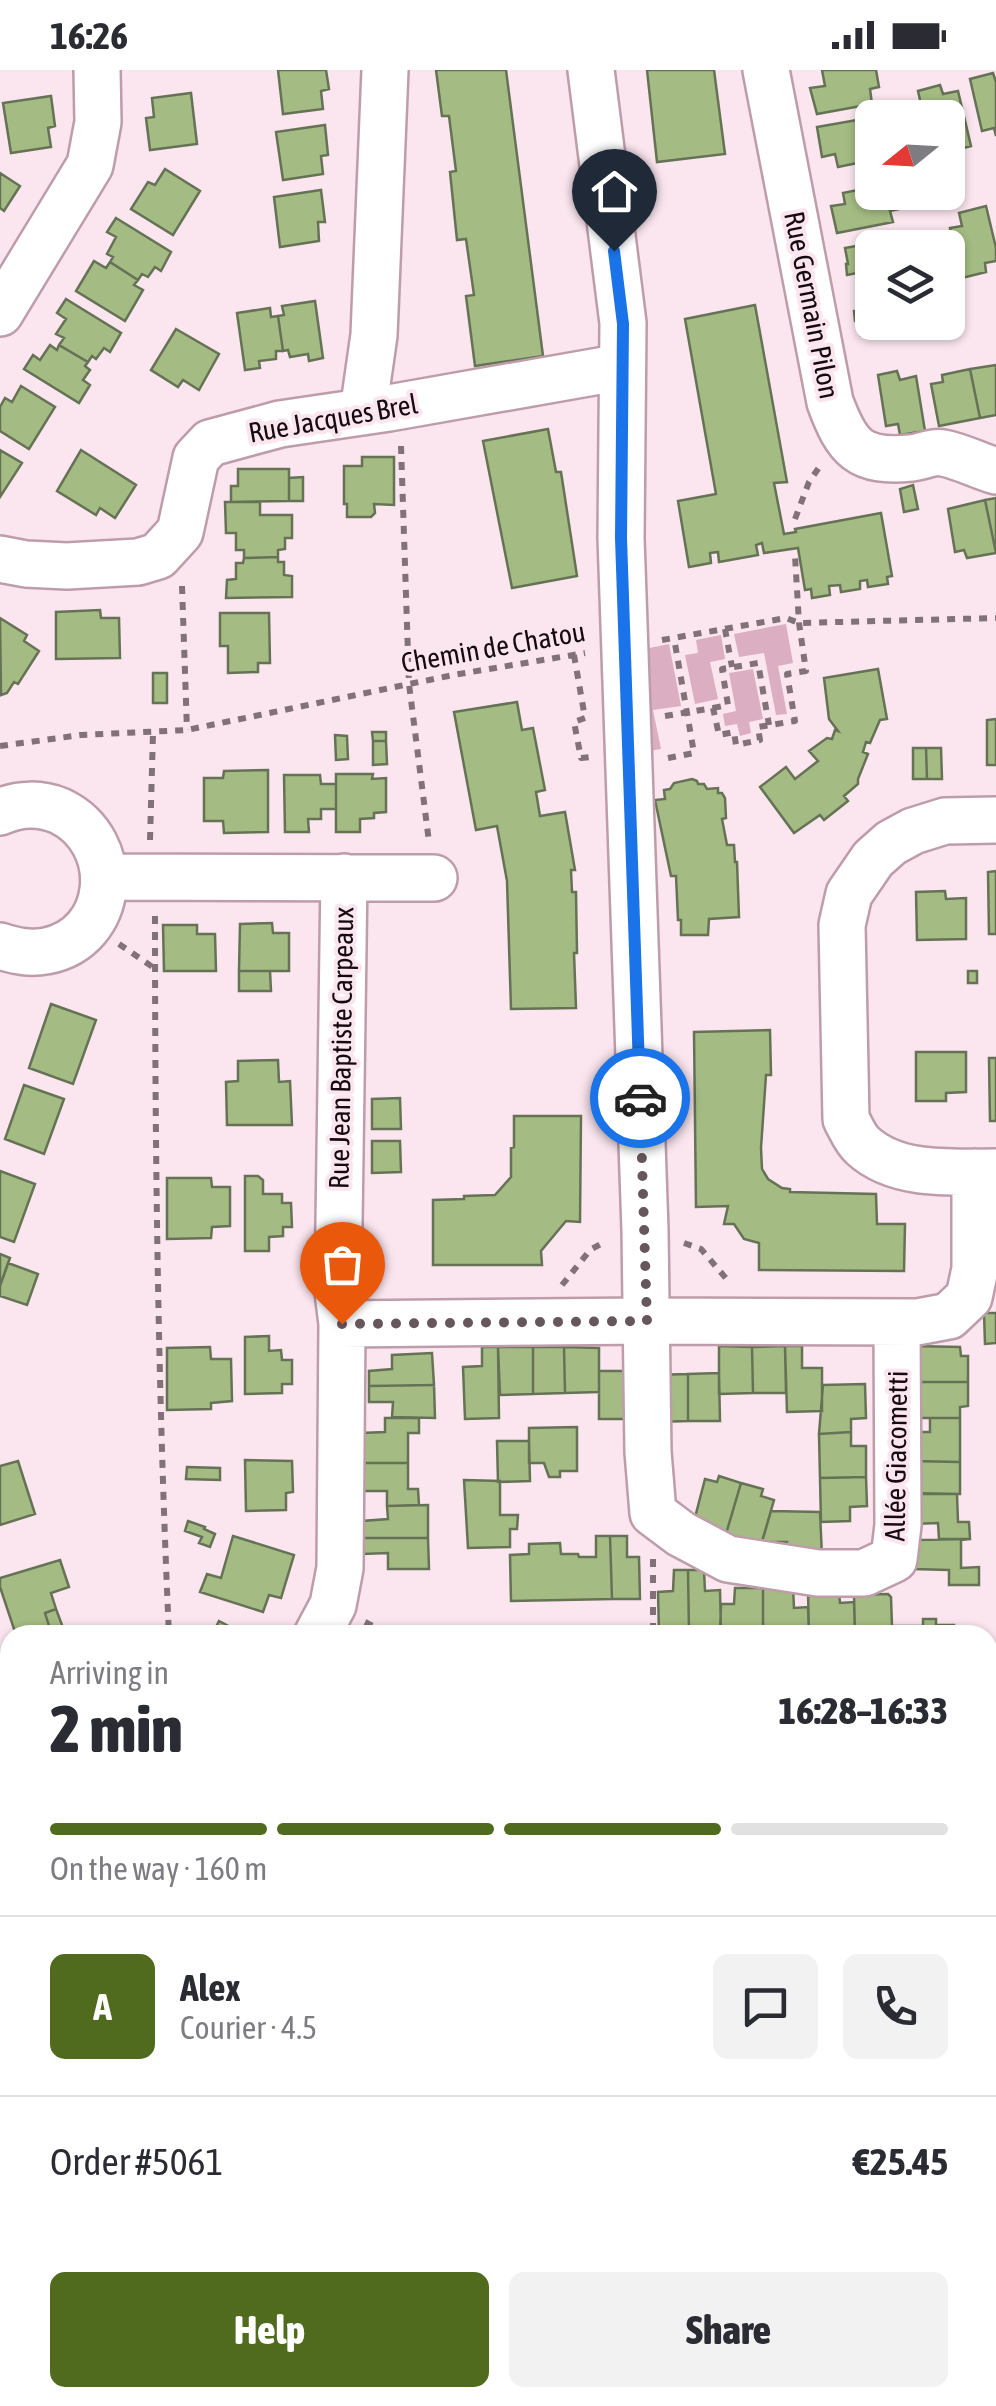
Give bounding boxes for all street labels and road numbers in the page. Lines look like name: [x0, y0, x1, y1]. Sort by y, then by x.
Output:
street label: Rue Germain Pilon: [778, 208, 846, 402]
street label: Rue Jacques Brel: [246, 387, 421, 449]
street label: Chemin de Chatou: [398, 615, 588, 679]
street label: Rue Jean Baptiste Carpeaux: [323, 907, 359, 1189]
street label: Allée Giacometti: [879, 1370, 913, 1542]

